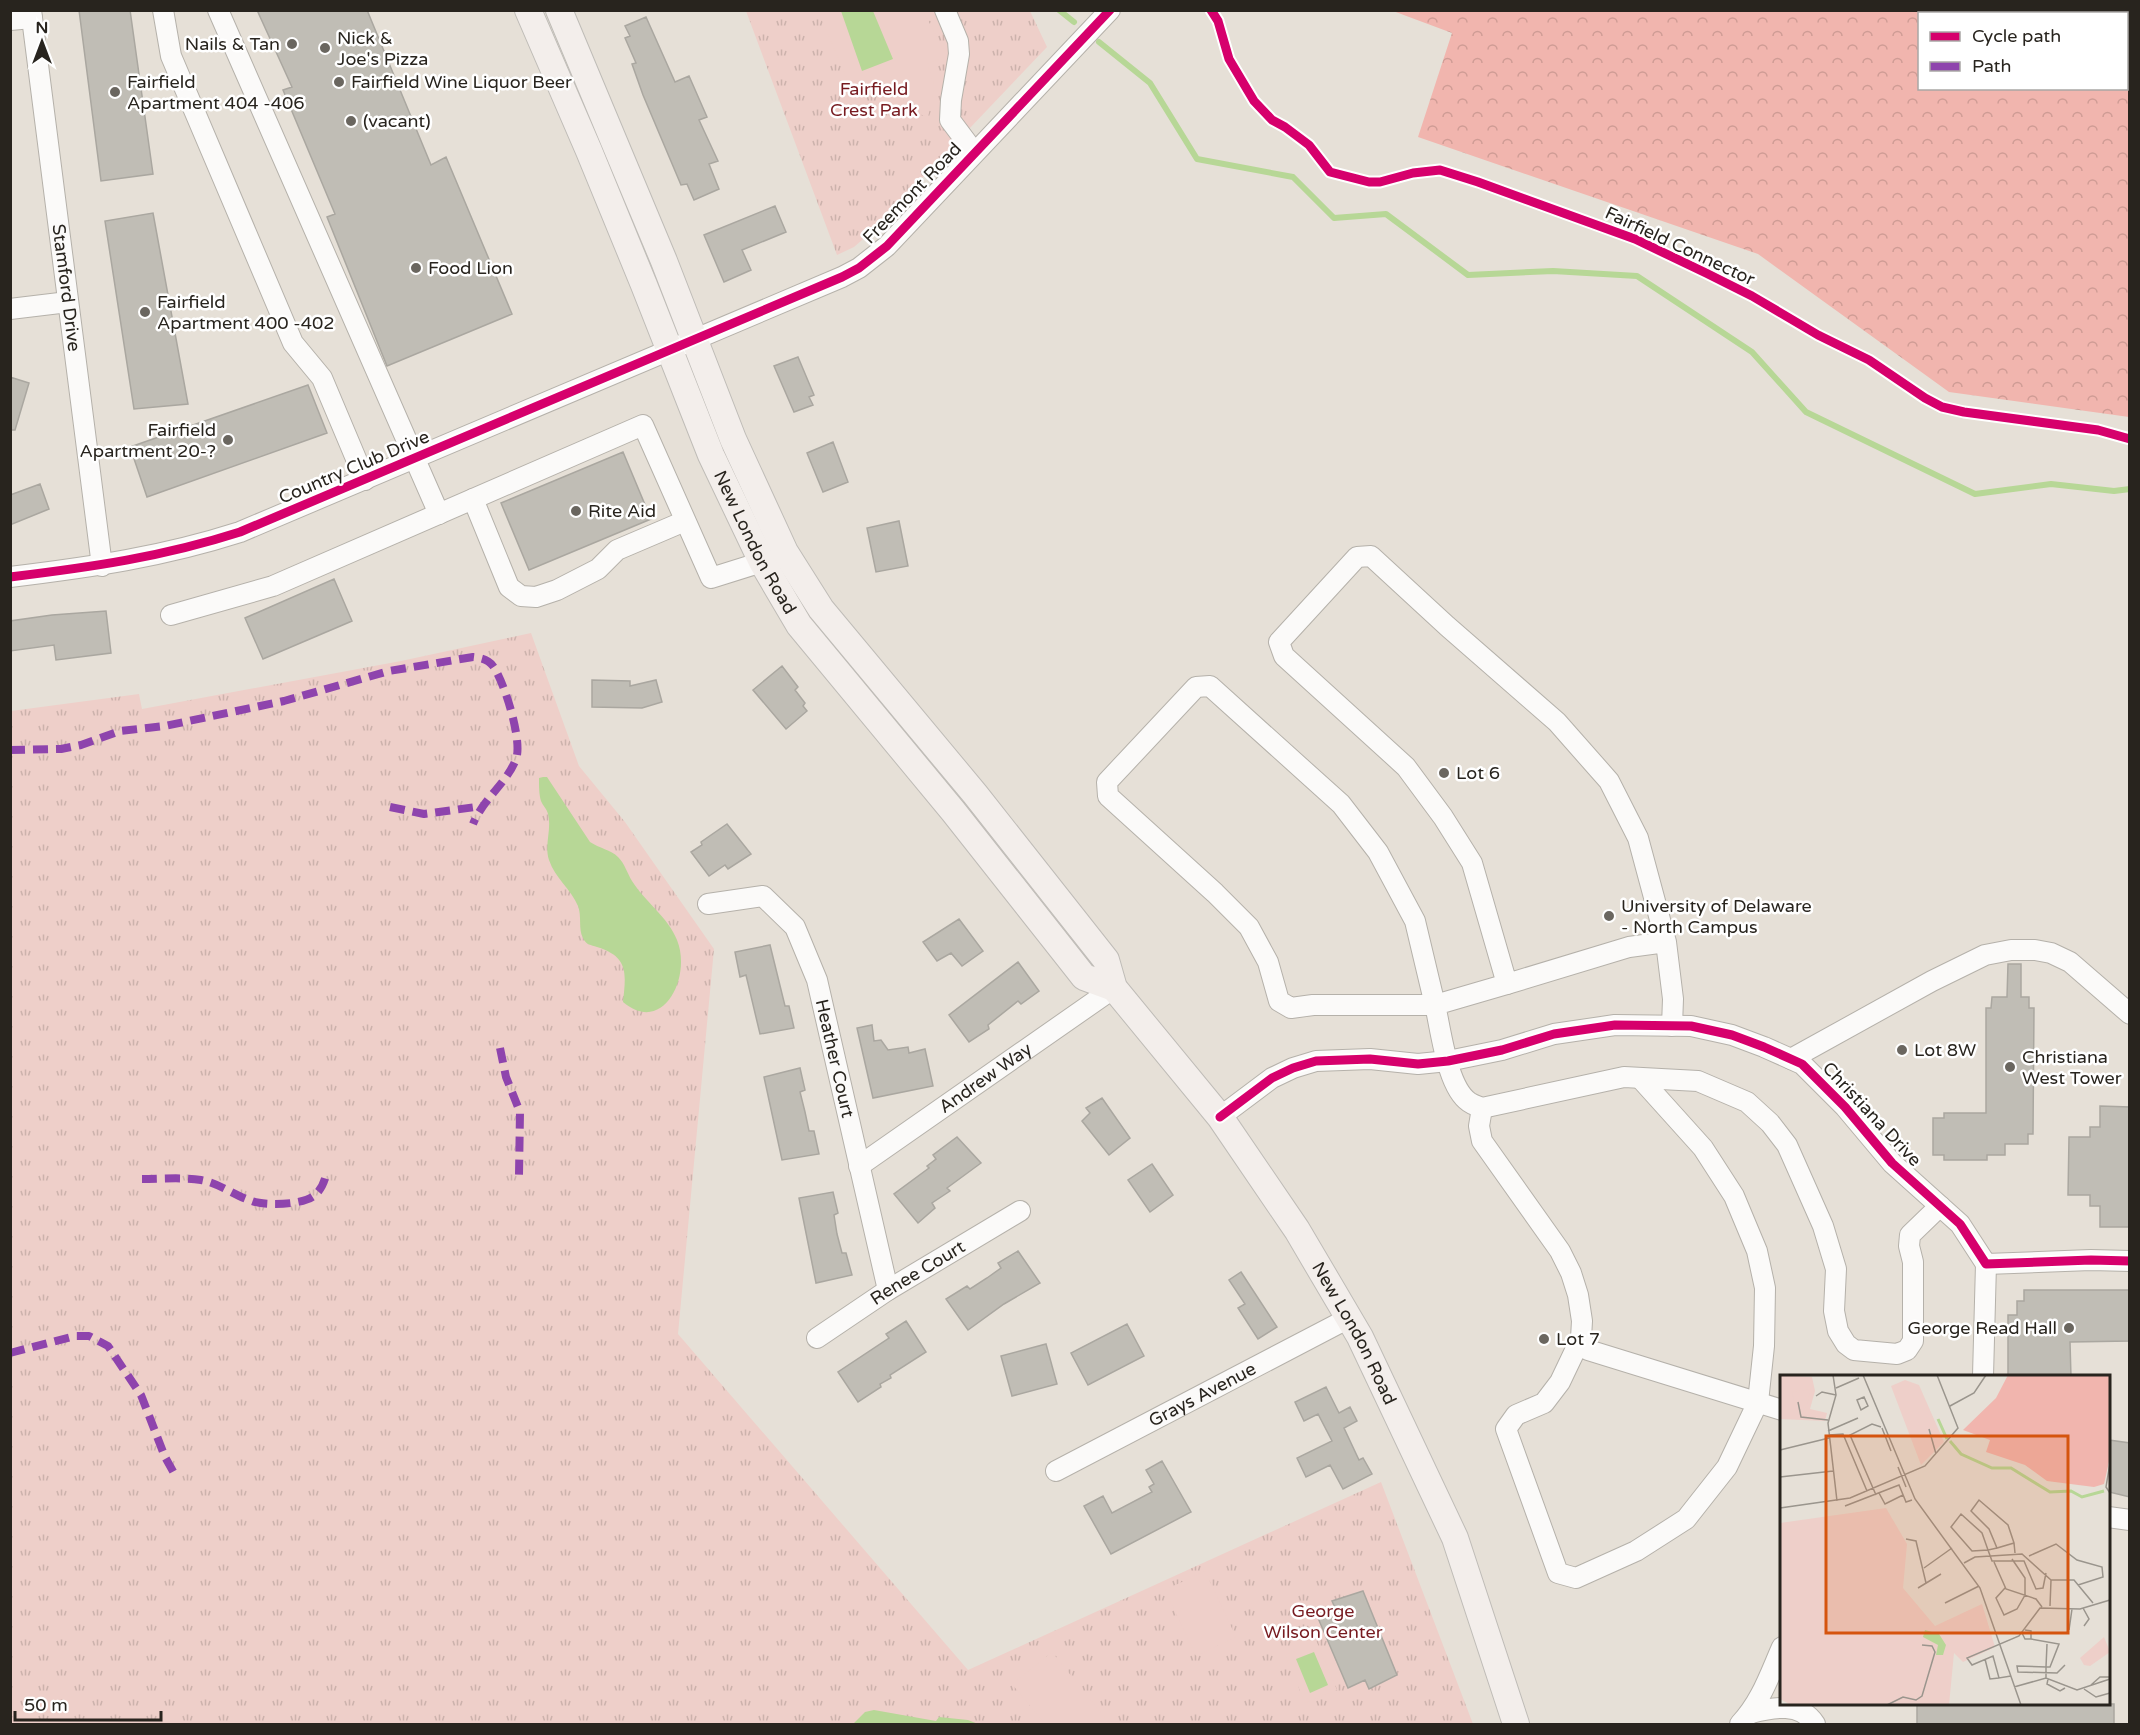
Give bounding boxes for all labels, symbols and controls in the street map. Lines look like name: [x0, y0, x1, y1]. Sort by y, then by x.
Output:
north arrow: [12, 12, 72, 72]
legend: [1918, 12, 2128, 90]
text: N: [36, 18, 48, 38]
text: Cycle path: [1972, 25, 2061, 47]
place label: Nick & Joe's Pizza: [337, 27, 428, 70]
place label: Nails & Tan: [185, 33, 280, 55]
marker: Nails & Tan: [285, 37, 299, 51]
marker: Nick & Joe's Pizza: [318, 41, 332, 55]
text: Path: [1972, 55, 2011, 77]
place label: Fairfield Apartment 404 -406: [127, 71, 305, 114]
place label: Fairfield Wine Liquor Beer: [351, 71, 572, 93]
marker: Fairfield Wine Liquor Beer: [332, 75, 346, 89]
park label: Fairfield Crest Park: [830, 78, 918, 121]
marker: Fairfield Apartment 404 -406: [108, 85, 122, 99]
place label: (vacant): [363, 110, 431, 132]
marker: (vacant): [344, 114, 358, 128]
street label: Freemont Road: [858, 138, 966, 248]
street label: Fairfield Connector: [1602, 202, 1758, 290]
street label: Stamford Drive: [47, 223, 86, 353]
place label: Food Lion: [428, 257, 513, 279]
marker: Food Lion: [409, 261, 423, 275]
place label: Fairfield Apartment 400 -402: [157, 291, 335, 334]
marker: Fairfield Apartment 400 -402: [138, 305, 152, 319]
place label: Fairfield Apartment 20-?: [80, 419, 216, 462]
street label: Country Club Drive: [275, 425, 433, 509]
marker: Fairfield Apartment 20-?: [221, 433, 235, 447]
street label: New London Road: [709, 467, 801, 618]
place label: Rite Aid: [588, 500, 656, 522]
marker: Rite Aid: [569, 504, 583, 518]
place label: Lot 6: [1456, 762, 1500, 784]
marker: Lot 6: [1437, 766, 1451, 780]
place label: University of Delaware - North Campus: [1621, 895, 1812, 938]
marker: University of Delaware - North Campus: [1602, 909, 1616, 923]
street label: Heather Court: [811, 997, 859, 1120]
street label: Andrew Way: [935, 1038, 1036, 1118]
place label: Lot 8W: [1914, 1039, 1976, 1061]
marker: Lot 8W: [1895, 1043, 1909, 1057]
place label: Christiana West Tower: [2022, 1046, 2122, 1089]
street label: Christiana Drive: [1818, 1057, 1926, 1171]
marker: Christiana West Tower: [2003, 1060, 2017, 1074]
street label: Renee Court: [866, 1235, 969, 1310]
street label: New London Road: [1307, 1258, 1401, 1408]
place label: George Read Hall: [1908, 1317, 2057, 1339]
marker: George Read Hall: [2062, 1321, 2076, 1335]
place label: Lot 7: [1556, 1328, 1600, 1350]
marker: Lot 7: [1537, 1332, 1551, 1346]
street label: Grays Avenue: [1145, 1358, 1260, 1432]
inset map: [1780, 1375, 2110, 1705]
park label: George Wilson Center: [1263, 1600, 1383, 1643]
scale bar: [15, 1684, 160, 1722]
text: 50 m: [24, 1694, 68, 1716]

